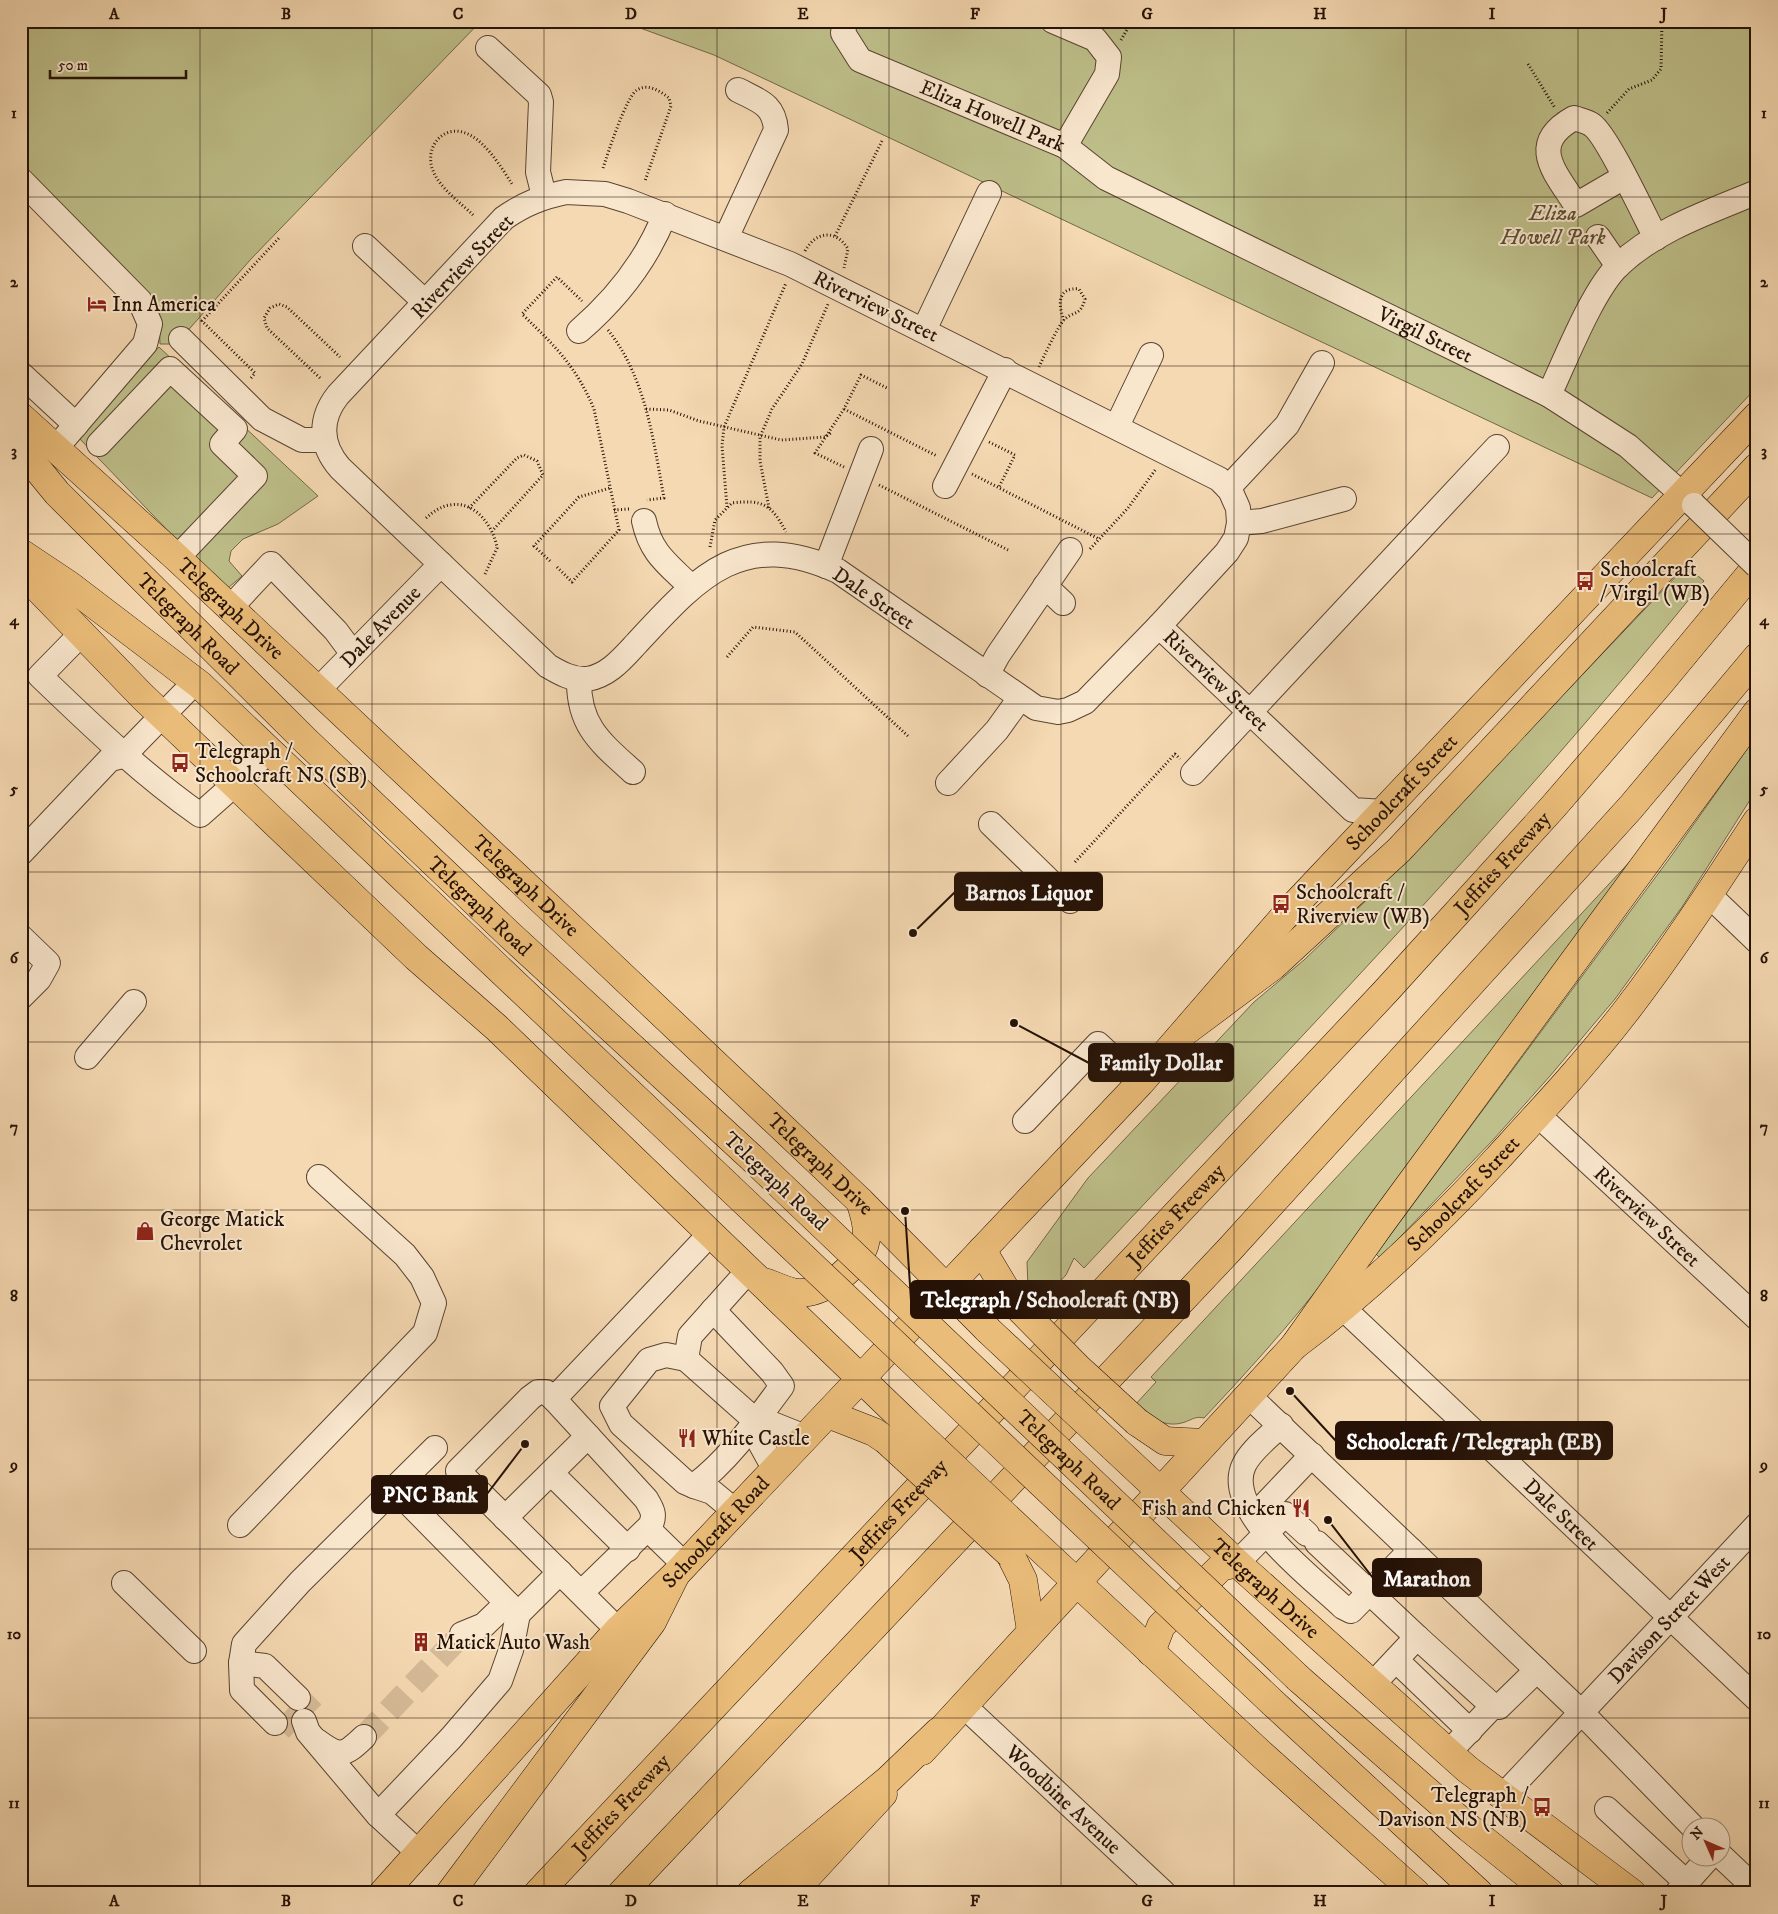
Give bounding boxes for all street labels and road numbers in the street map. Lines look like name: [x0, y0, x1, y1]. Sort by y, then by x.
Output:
street label: Eliza Howell Park: [916, 75, 1069, 159]
street label: Riverview Street: [406, 208, 520, 325]
street label: Riverview Street: [809, 265, 943, 349]
street label: Virgil Street: [1372, 301, 1477, 370]
street label: Telegraph Drive: [171, 553, 289, 666]
street label: Dale Street: [827, 562, 920, 636]
street label: Telegraph Road: [131, 568, 244, 681]
street label: Dale Avenue: [335, 580, 427, 674]
street label: Riverview Street: [1157, 625, 1274, 738]
street label: Schoolcraft Street: [1341, 729, 1464, 857]
street label: Jeffries Freeway: [1448, 806, 1557, 922]
street label: Telegraph Drive: [466, 830, 584, 943]
street label: Telegraph Road: [422, 851, 537, 963]
street label: Telegraph Drive: [761, 1108, 879, 1221]
street label: Telegraph Road: [718, 1127, 833, 1237]
street label: Schoolcraft Street: [1402, 1131, 1526, 1257]
street label: Jeffries Freeway: [1121, 1158, 1232, 1274]
street label: Riverview Street: [1588, 1161, 1706, 1273]
street label: Telegraph Road: [1011, 1405, 1126, 1516]
street label: Jeffries Freeway: [843, 1453, 954, 1569]
street label: Schoolcraft Road: [657, 1471, 776, 1594]
street label: Dale Street: [1518, 1473, 1604, 1557]
street label: Telegraph Drive: [1205, 1533, 1325, 1645]
street label: Davison Street West: [1603, 1550, 1736, 1689]
street label: Woodbine Avenue: [999, 1739, 1127, 1861]
street label: Jeffries Freeway: [566, 1748, 677, 1864]

